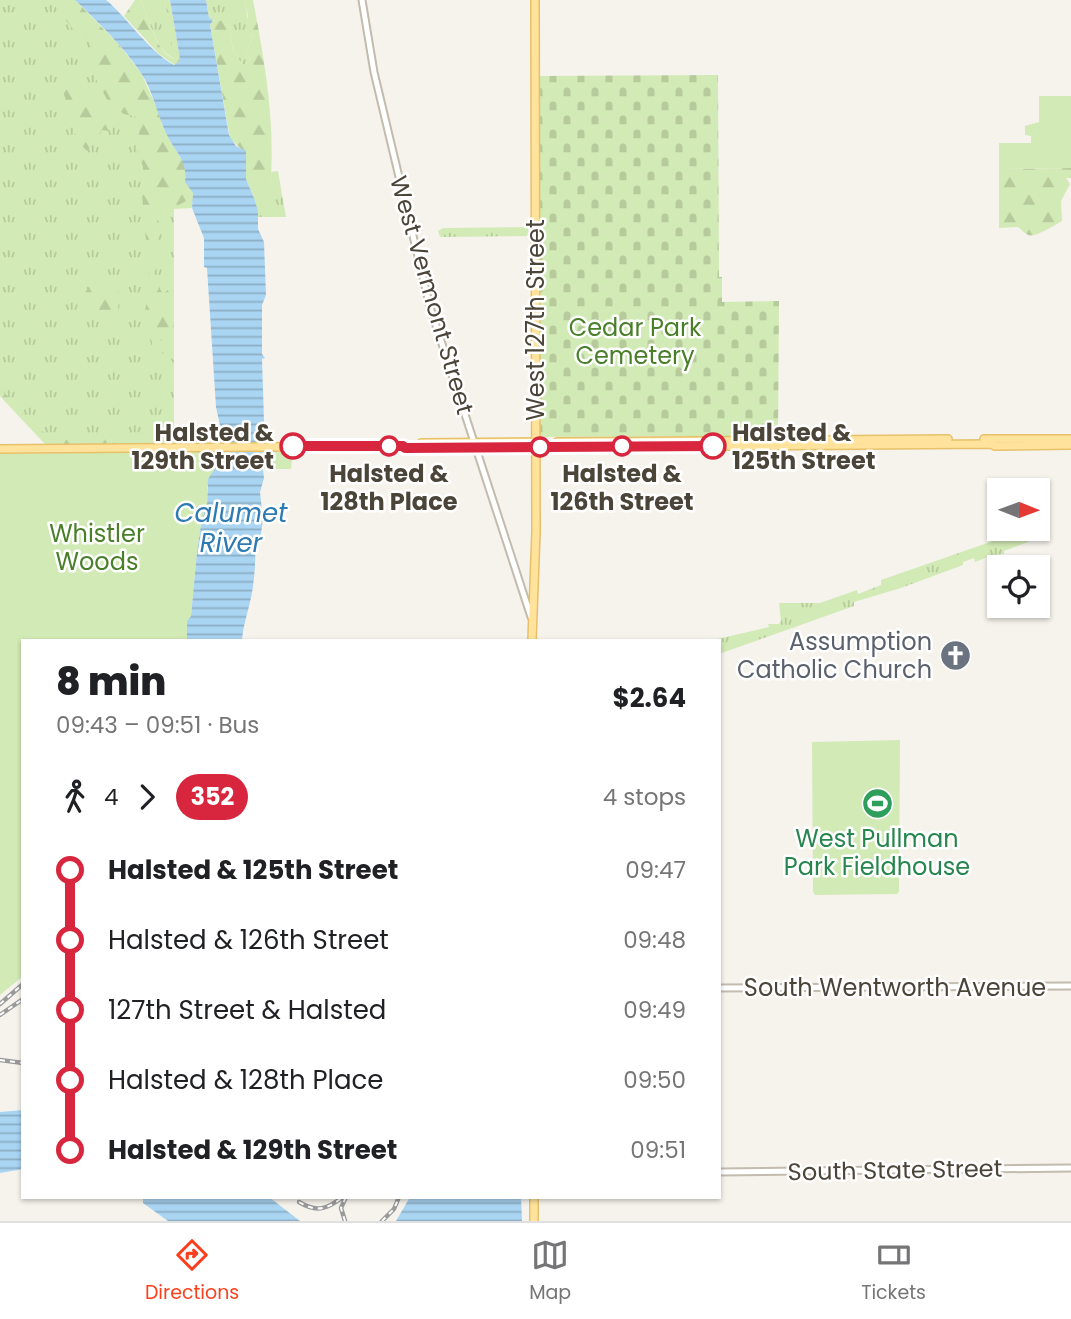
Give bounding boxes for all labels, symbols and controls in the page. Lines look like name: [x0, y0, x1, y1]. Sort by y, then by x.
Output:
street label: West Vermont Street: [382, 172, 482, 418]
street label: West 127th Street: [519, 219, 552, 421]
park label: Cedar Park Cemetery: [569, 311, 702, 372]
place label: Halsted & 129th Street: [131, 416, 275, 477]
place label: Halsted & 125th Street: [732, 416, 875, 477]
marker: Halsted & 129th Street: [280, 433, 306, 459]
marker: Halsted & 125th Street: [700, 433, 726, 459]
marker: Halsted & 128th Place: [379, 436, 399, 456]
marker: Halsted & 126th Street: [612, 436, 632, 456]
unlabelled marker: [530, 437, 550, 457]
place label: Halsted & 128th Place: [321, 457, 458, 518]
place label: Halsted & 126th Street: [550, 457, 694, 518]
north arrow: [987, 478, 1050, 541]
map controls: [987, 478, 1050, 618]
water label: Calumet River: [174, 495, 288, 561]
park label: Whistler Woods: [49, 517, 145, 578]
button: locate: [987, 555, 1050, 618]
place label: Assumption Catholic Church: [737, 625, 932, 686]
church icon: Assumption Catholic Church: [938, 638, 972, 672]
text: 8 min: [56, 655, 166, 708]
text: $2.64: [613, 680, 686, 716]
text: 09:43 – 09:51 · Bus: [56, 709, 259, 741]
icon: walk: [56, 778, 94, 816]
icon: forward: [128, 778, 166, 816]
text: 352: [190, 780, 234, 813]
text: 4: [104, 781, 118, 813]
text: 4 stops: [603, 781, 686, 813]
sports icon: West Pullman Park Fieldhouse: [860, 787, 894, 821]
place label: West Pullman Park Fieldhouse: [784, 822, 970, 883]
text: Halsted & 125th Street: [108, 852, 398, 888]
text: 09:47: [625, 854, 686, 886]
text: Halsted & 126th Street: [108, 922, 389, 958]
text: 09:48: [623, 924, 686, 956]
street label: South Wentworth Avenue: [744, 971, 1046, 1004]
text: 127th Street & Halsted: [108, 992, 386, 1028]
text: 09:49: [623, 994, 686, 1026]
text: Halsted & 128th Place: [108, 1062, 383, 1098]
text: 09:50: [623, 1064, 686, 1096]
text: Halsted & 129th Street: [108, 1132, 397, 1168]
text: 09:51: [630, 1134, 686, 1166]
street label: South State Street: [787, 1152, 1003, 1188]
tab: Directions: [145, 1236, 239, 1307]
tab: Map: [529, 1236, 571, 1307]
tab: Tickets: [861, 1236, 926, 1307]

